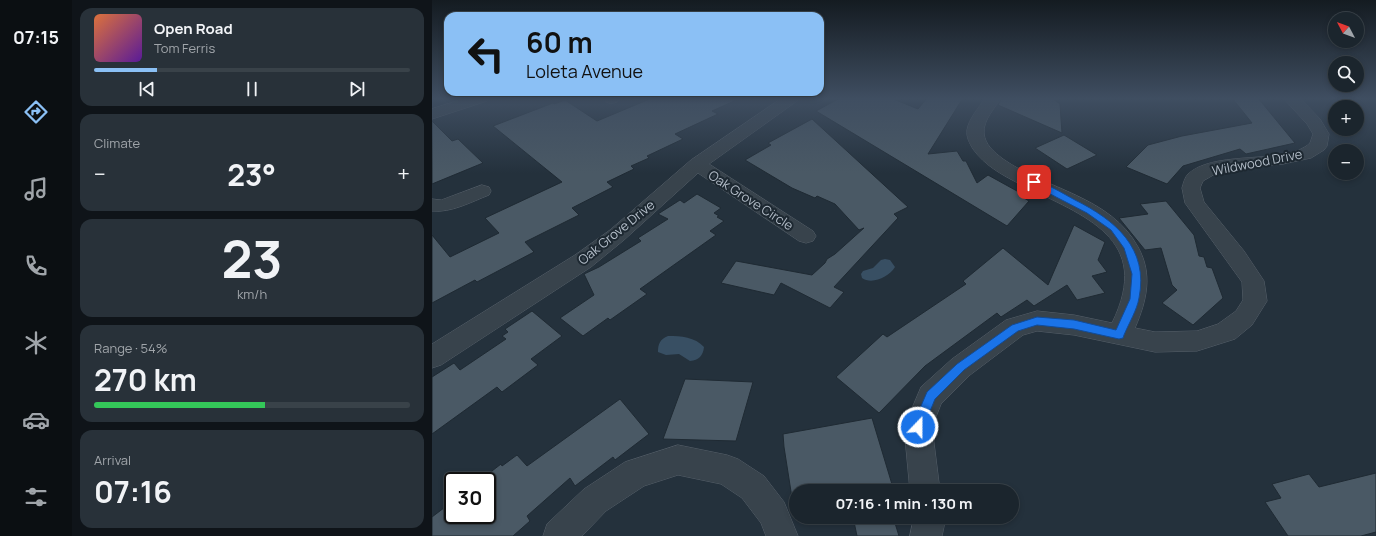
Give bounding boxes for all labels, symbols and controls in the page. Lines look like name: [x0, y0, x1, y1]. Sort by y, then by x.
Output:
north arrow: [1328, 12, 1364, 48]
map controls: [1328, 12, 1364, 180]
text: Open Road: [154, 18, 233, 39]
text: 60 m: [526, 23, 593, 61]
text: 07:15: [13, 25, 59, 49]
icon: left: [460, 28, 512, 80]
text: Tom Ferris: [154, 39, 215, 57]
button: search: [1328, 56, 1364, 92]
text: Loleta Avenue: [526, 59, 643, 83]
icon: previous: [136, 78, 158, 100]
icon: pause: [241, 78, 263, 100]
icon: next: [346, 78, 368, 100]
icon: directions: [22, 98, 50, 126]
button: +: [1328, 100, 1364, 136]
text: Climate: [94, 134, 140, 152]
street label: Wildwood Drive: [1210, 144, 1304, 180]
button: −: [1328, 144, 1364, 180]
text: 23°: [227, 154, 276, 195]
text: −: [94, 159, 106, 189]
text: +: [397, 159, 410, 189]
pin: [1017, 165, 1051, 199]
street label: Oak Grove Circle: [705, 166, 797, 234]
icon: arrive: [1023, 171, 1045, 193]
icon: music: [22, 175, 50, 203]
street label: Oak Grove Drive: [574, 195, 658, 268]
text: 23: [221, 223, 283, 294]
icon: phone: [22, 252, 50, 280]
text: km/h: [237, 285, 267, 303]
icon: climate: [22, 329, 50, 357]
text: Range · 54%: [94, 339, 167, 357]
text: 270 km: [94, 359, 197, 400]
icon: car: [22, 406, 50, 434]
position arrow: [897, 406, 939, 448]
text: Arrival: [94, 451, 131, 469]
text: 07:16: [94, 471, 172, 512]
speed limit sign: 30: [444, 472, 496, 524]
icon: filters: [22, 483, 50, 511]
text: 07:16 · 1 min · 130 m: [835, 493, 973, 514]

